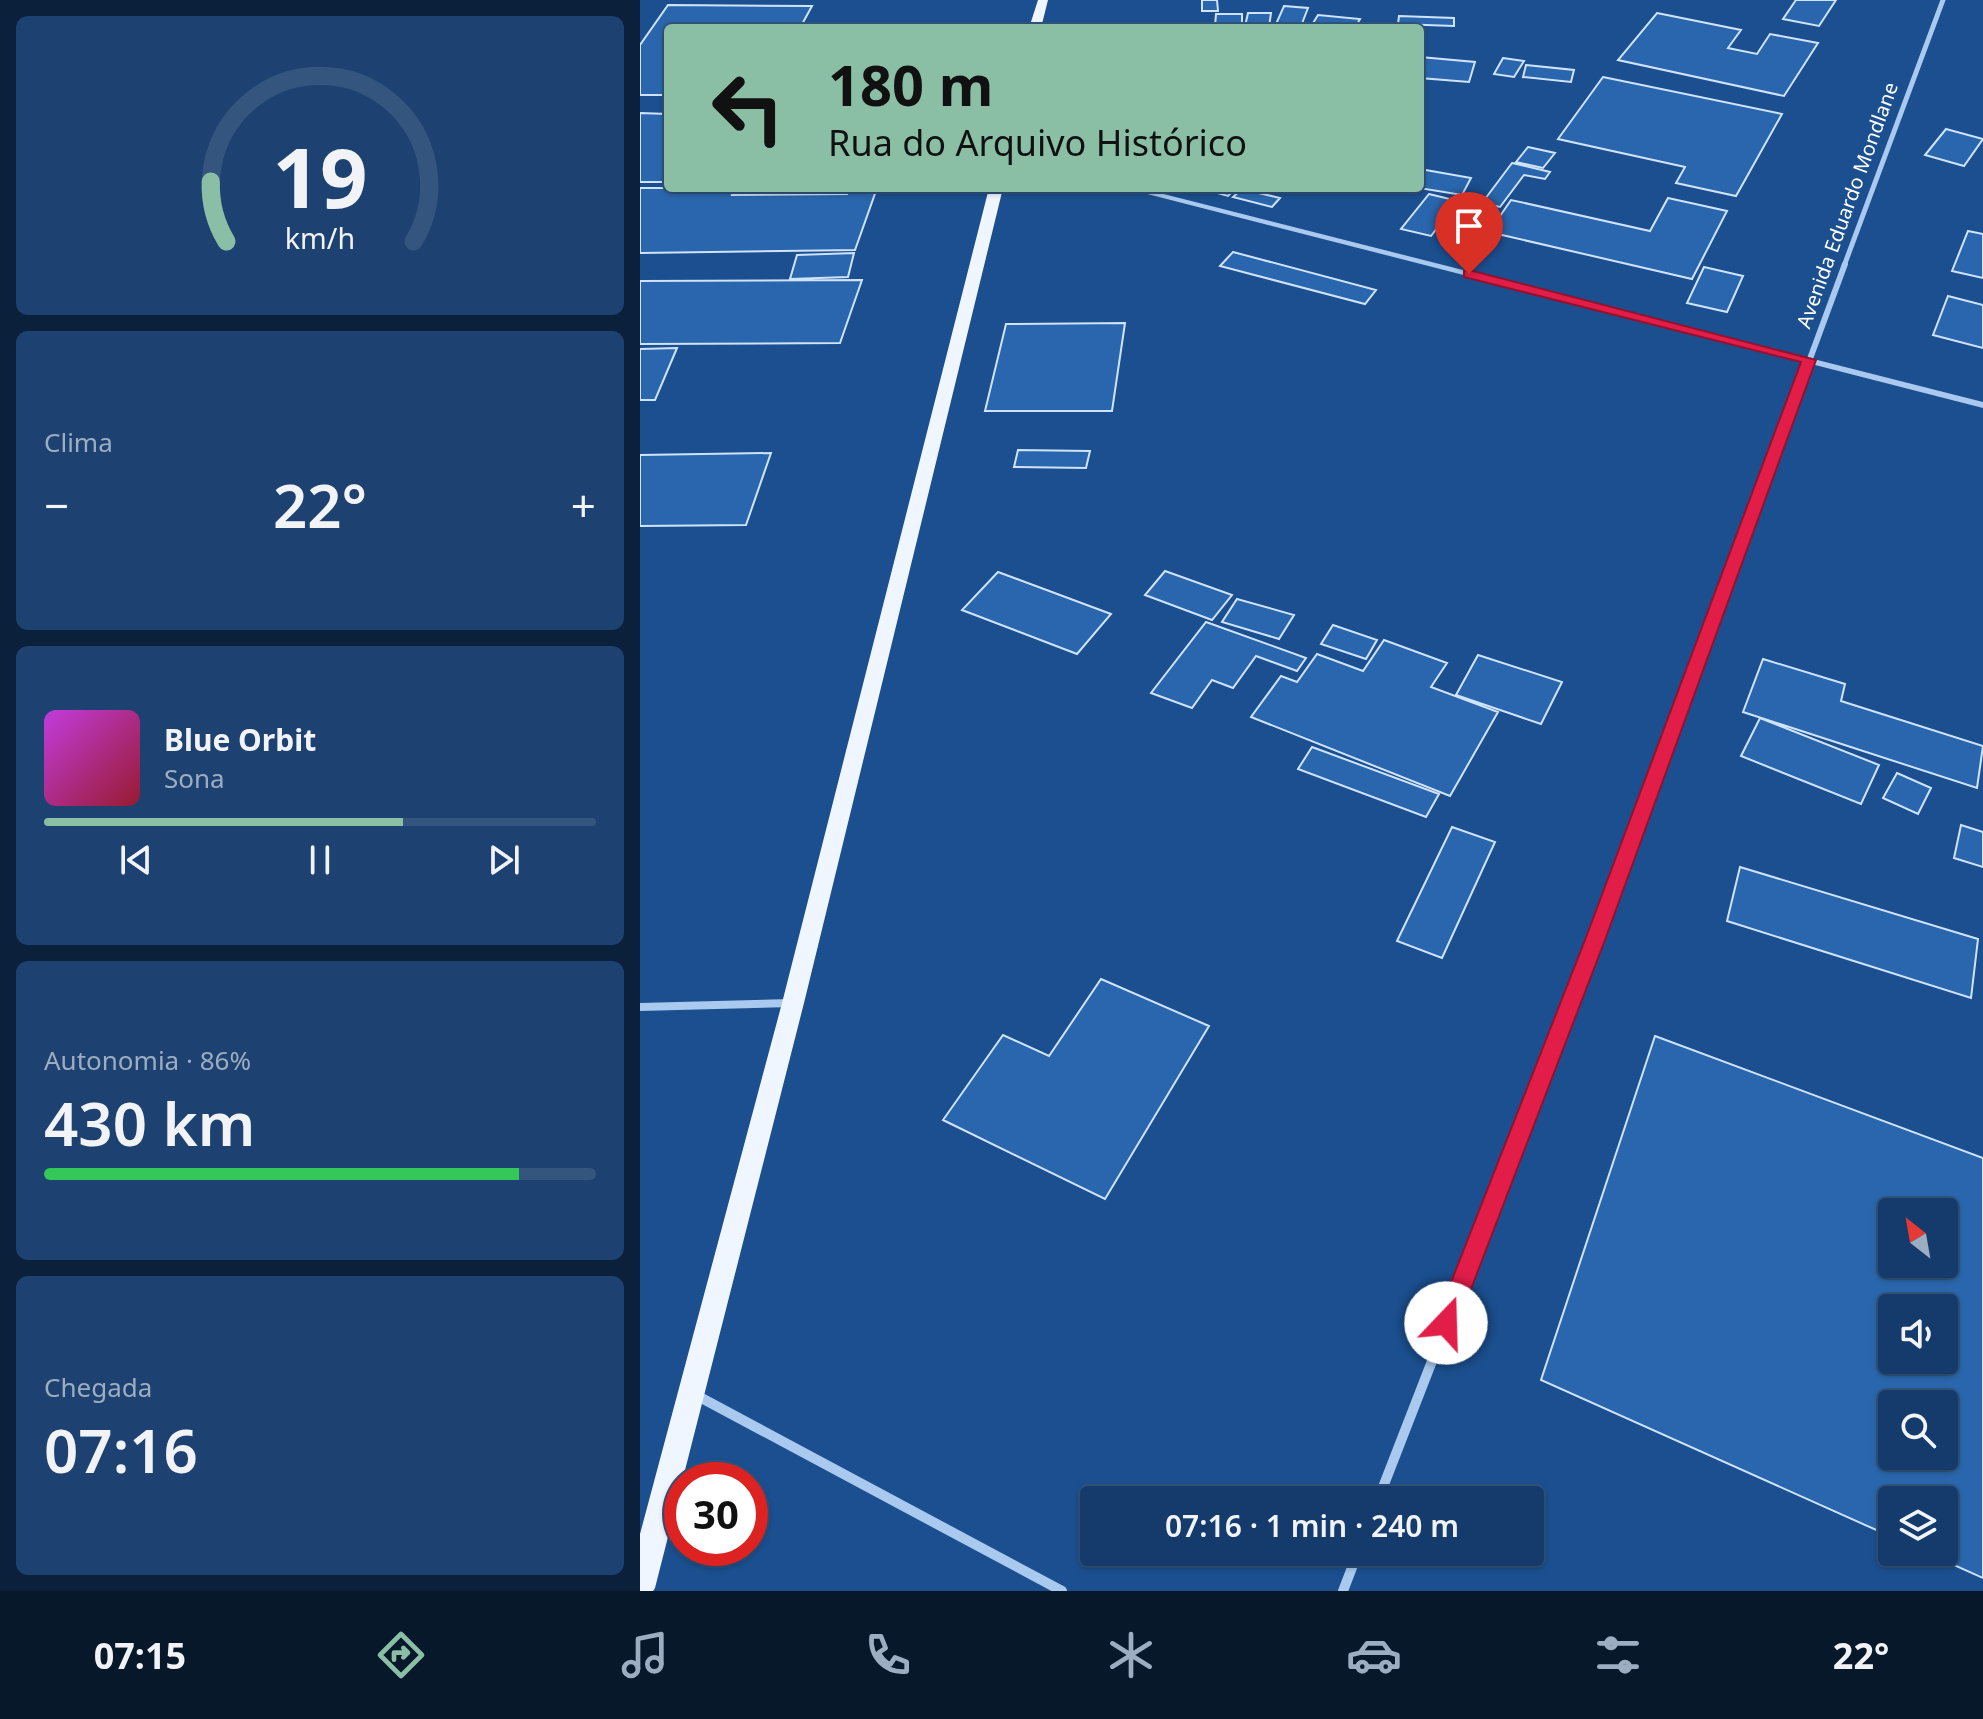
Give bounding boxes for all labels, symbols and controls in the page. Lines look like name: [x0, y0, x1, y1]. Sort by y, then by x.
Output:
text: 180 m: [828, 46, 993, 122]
icon: left: [696, 56, 800, 160]
street label: Avenida Eduardo Mondlane: [1790, 78, 1904, 332]
text: 19: [272, 118, 368, 231]
text: Rua do Arquivo Histórico: [828, 118, 1247, 167]
pin: [1435, 192, 1503, 274]
icon: arrive: [1447, 204, 1491, 248]
text: km/h: [285, 218, 355, 257]
text: Clima: [44, 424, 113, 460]
text: 22°: [273, 464, 367, 546]
text: −: [44, 475, 69, 535]
text: +: [571, 475, 596, 535]
text: Blue Orbit: [164, 719, 316, 760]
text: Sona: [164, 760, 225, 796]
icon: previous: [114, 838, 158, 882]
icon: pause: [298, 838, 342, 882]
icon: next: [482, 838, 526, 882]
text: Autonomia · 86%: [44, 1042, 251, 1078]
text: 430 km: [44, 1082, 255, 1164]
north arrow: [1878, 1198, 1958, 1278]
map controls: [1878, 1198, 1958, 1566]
position arrow: [1404, 1281, 1488, 1365]
button: sound: [1878, 1294, 1958, 1374]
text: Chegada: [44, 1369, 152, 1405]
button: search: [1878, 1390, 1958, 1470]
text: 07:16: [44, 1409, 198, 1491]
speed limit sign: 30: [664, 1462, 768, 1566]
button: layers: [1878, 1486, 1958, 1566]
text: 07:16 · 1 min · 240 m: [1165, 1505, 1459, 1546]
icon: directions: [373, 1627, 429, 1683]
icon: music: [617, 1627, 673, 1683]
icon: phone: [860, 1627, 916, 1683]
icon: climate: [1103, 1627, 1159, 1683]
icon: car: [1346, 1627, 1402, 1683]
icon: filters: [1590, 1627, 1646, 1683]
text: 07:15: [94, 1631, 186, 1680]
text: 22°: [1833, 1631, 1889, 1680]

